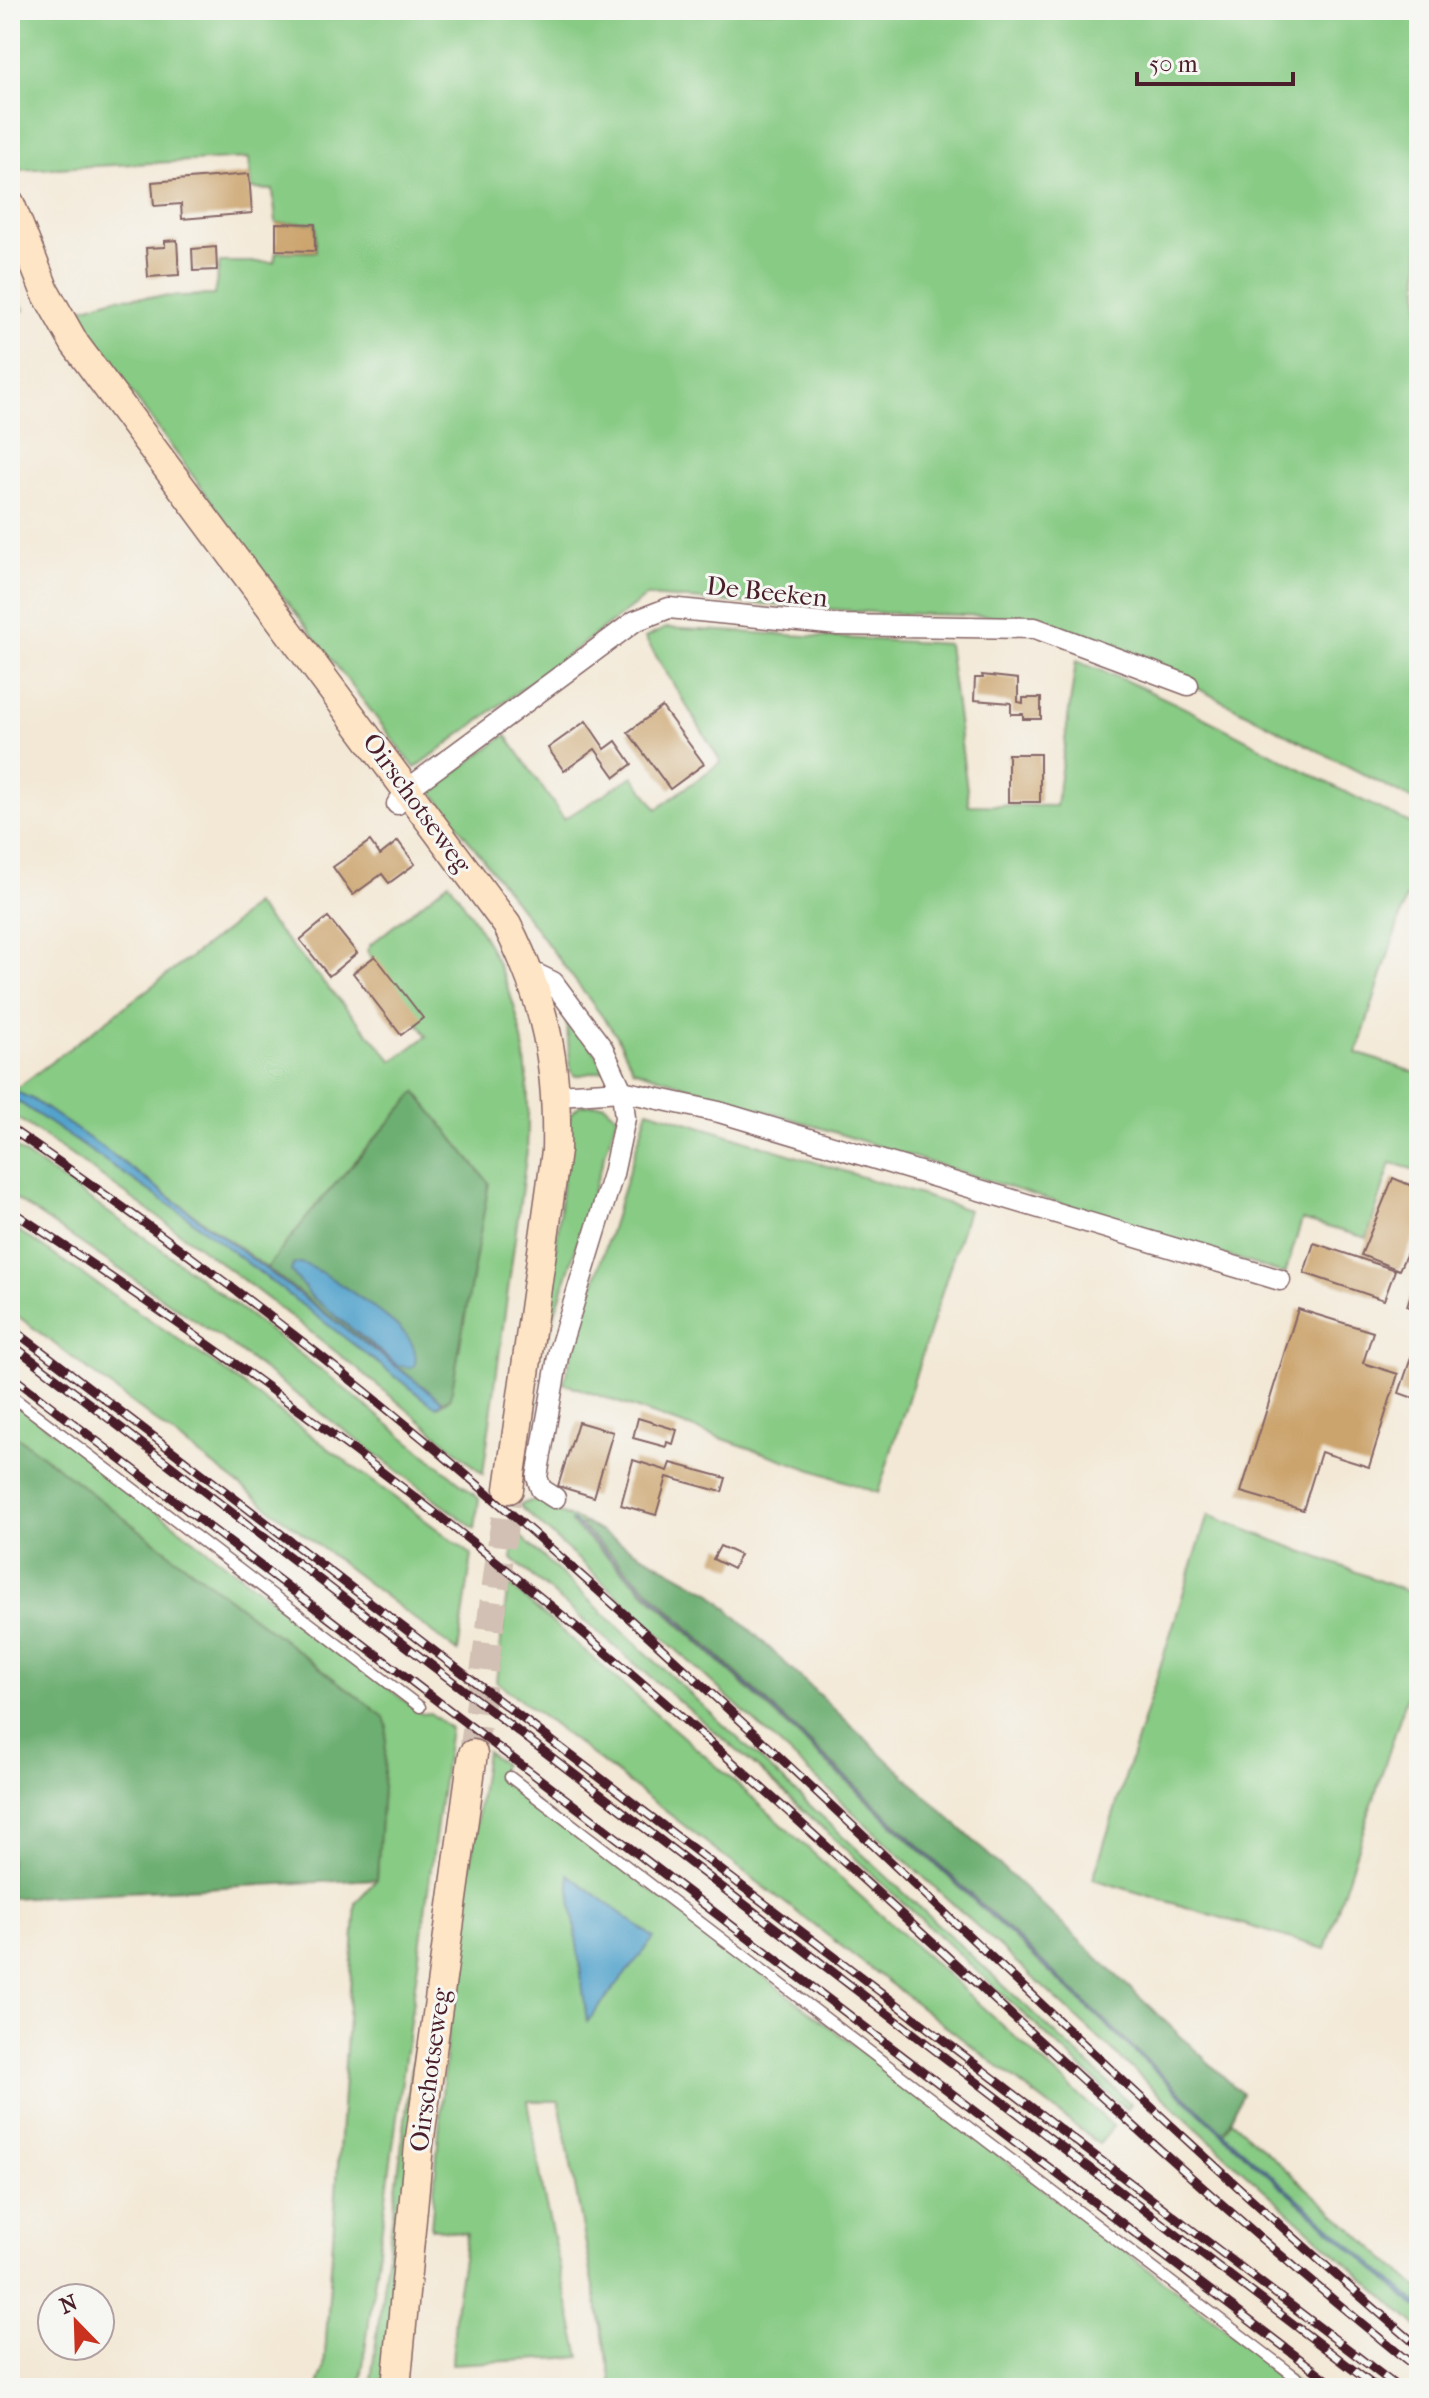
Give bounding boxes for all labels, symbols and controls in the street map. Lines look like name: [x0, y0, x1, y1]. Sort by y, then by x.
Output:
scale bar: [1137, 36, 1293, 86]
text: 50 m: [1149, 50, 1198, 78]
street label: De Beeken: [705, 570, 829, 614]
street label: Oirschotseweg: [356, 727, 479, 880]
street label: Oirschotseweg: [403, 1985, 457, 2154]
north arrow: [36, 2282, 116, 2362]
text: N: [56, 2289, 82, 2320]

